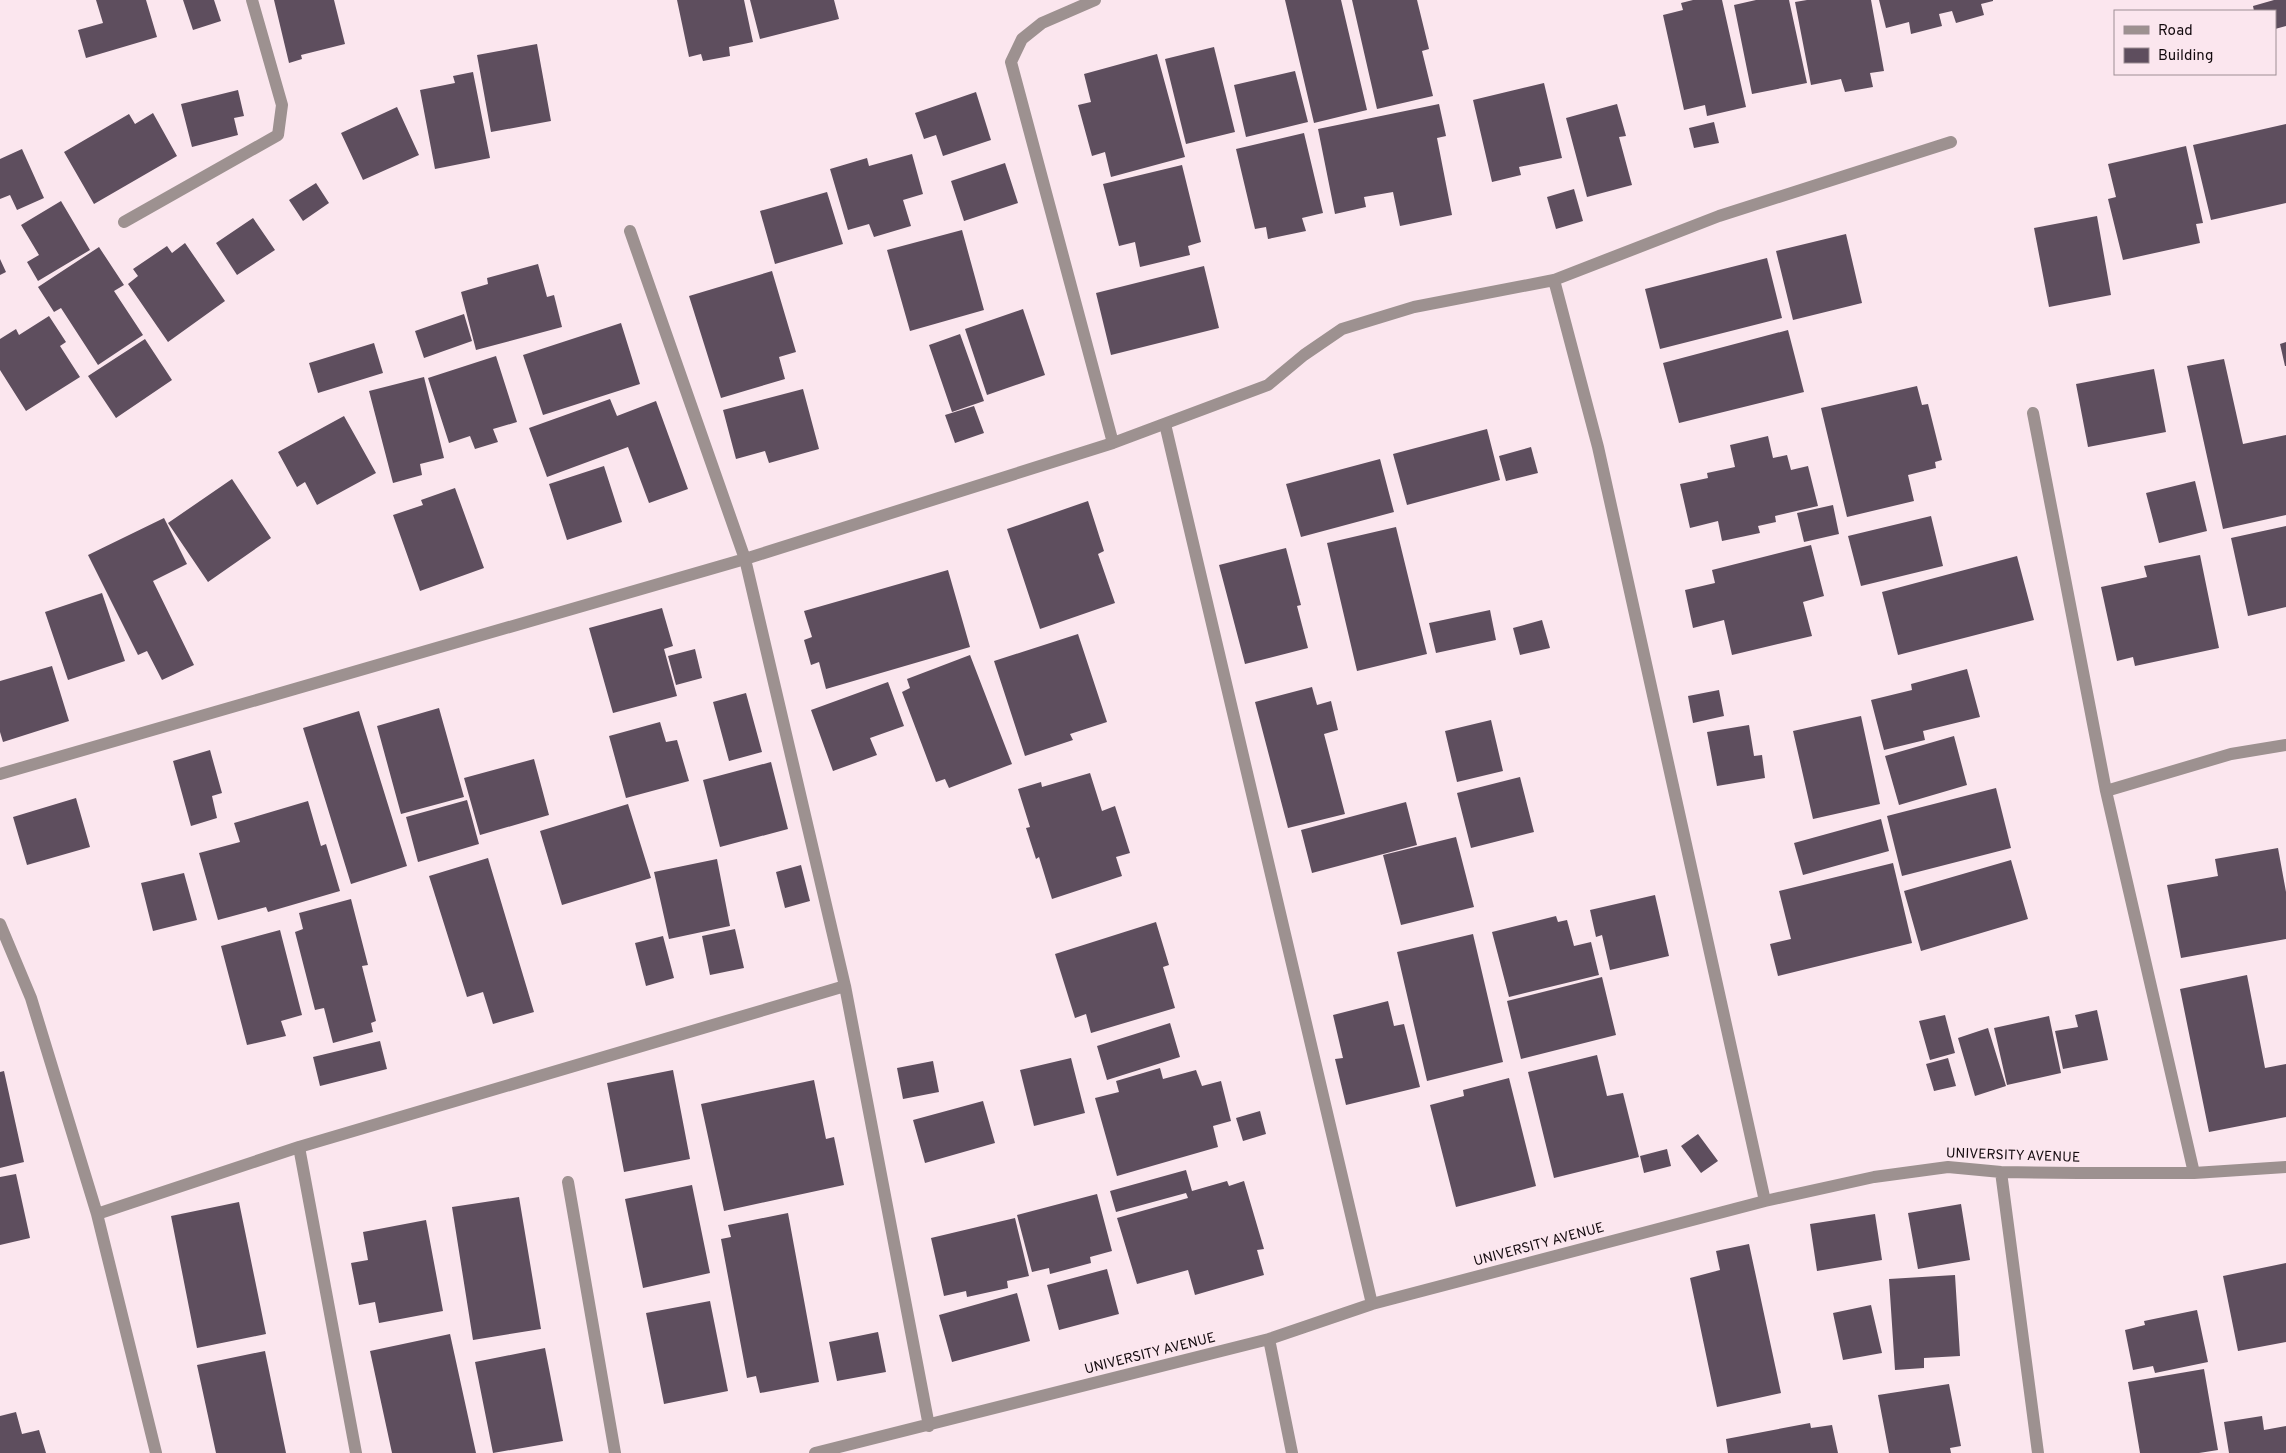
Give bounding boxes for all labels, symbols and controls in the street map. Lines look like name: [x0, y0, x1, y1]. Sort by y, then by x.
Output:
legend: [2114, 10, 2276, 75]
text: Road: [2158, 22, 2193, 41]
text: Building: [2158, 47, 2213, 66]
street label: UNIVERSITY AVENUE: [1946, 1145, 2080, 1167]
street label: UNIVERSITY AVENUE: [1472, 1219, 1606, 1271]
street label: UNIVERSITY AVENUE: [1083, 1329, 1217, 1379]

